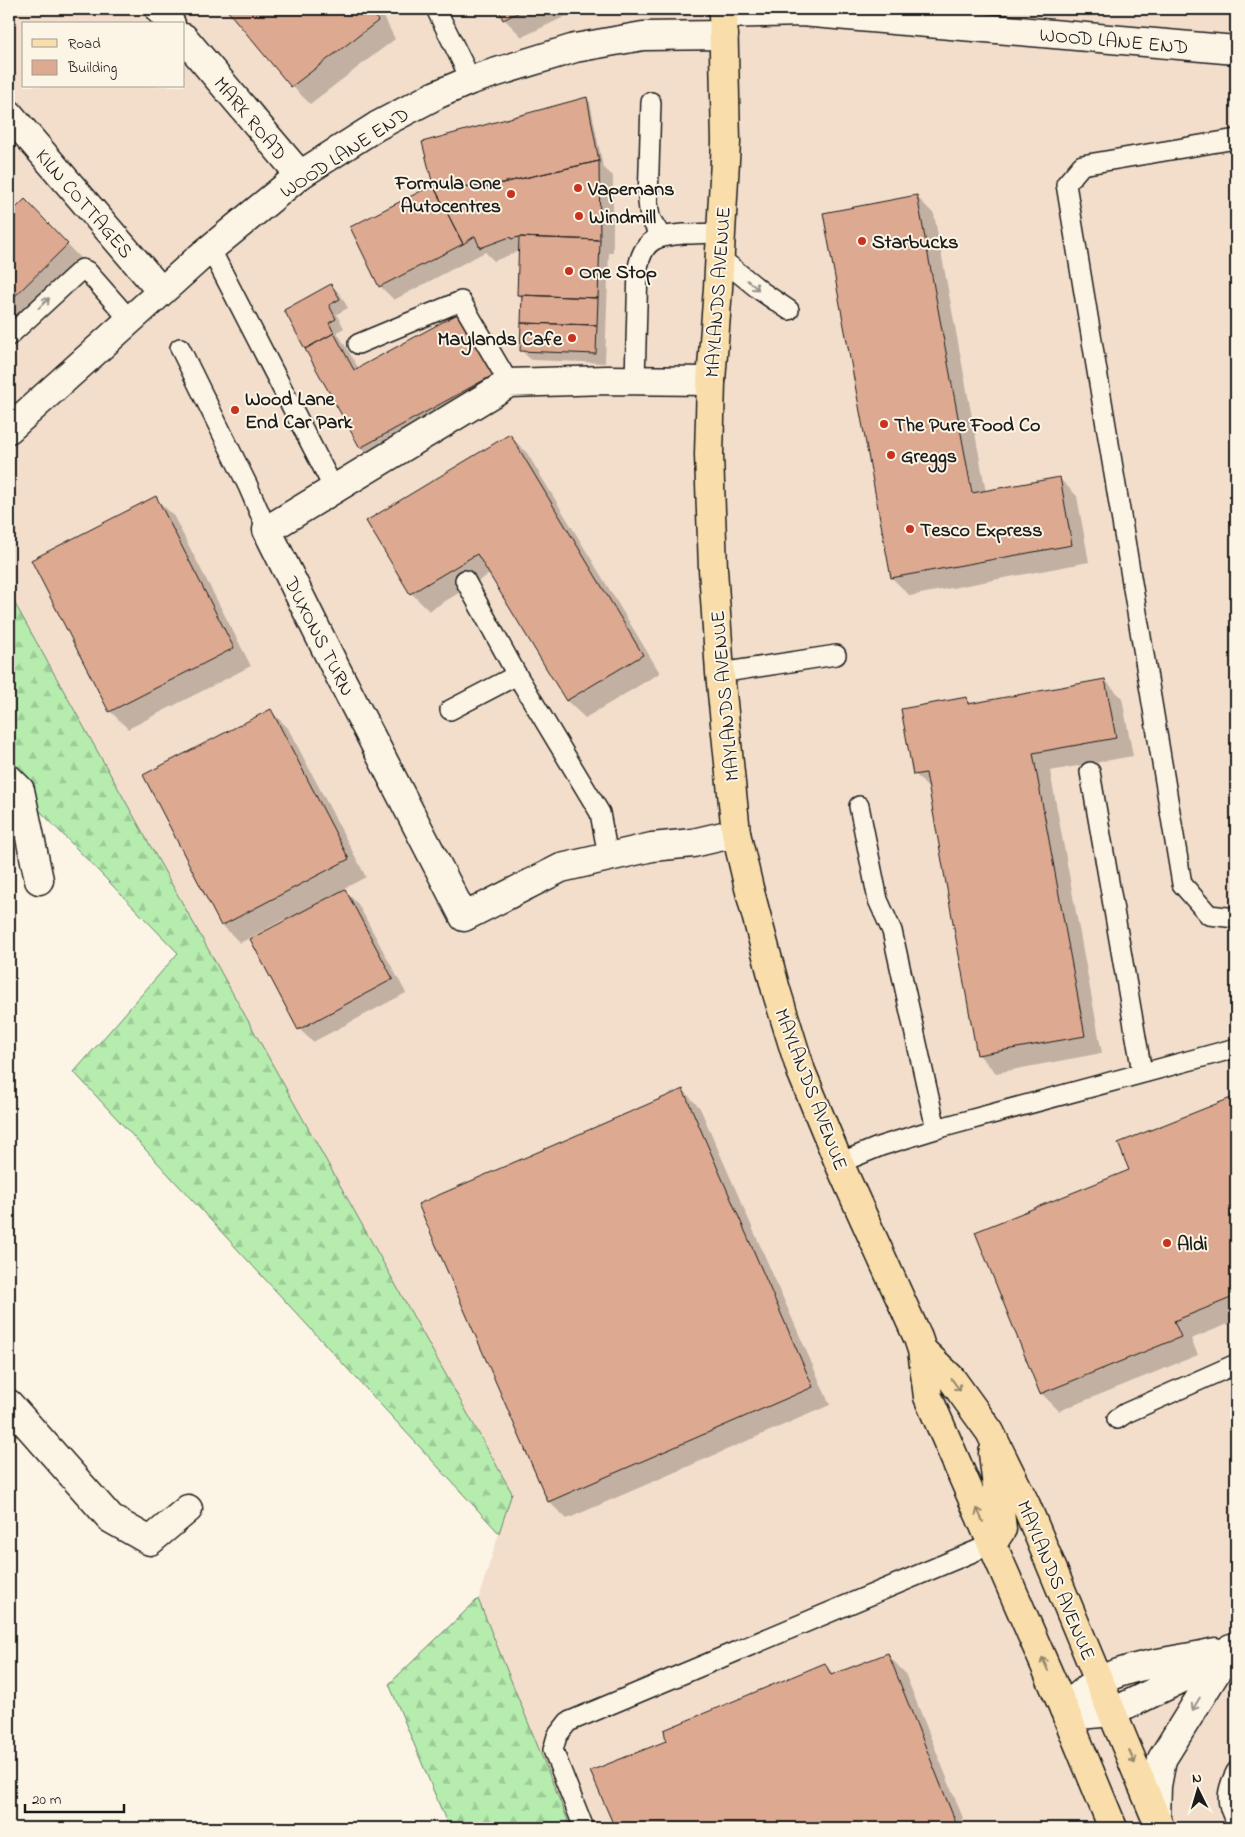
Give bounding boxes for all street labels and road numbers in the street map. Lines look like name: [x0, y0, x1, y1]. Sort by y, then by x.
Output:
street label: WOOD LANE END: [1038, 22, 1189, 63]
street label: MARK ROAD: [205, 71, 293, 168]
street label: WOOD LANE END: [275, 101, 416, 207]
street label: KILN COTTAGES: [27, 144, 139, 266]
street label: MAYLANDS AVENUE: [699, 206, 740, 379]
street label: DUXONS TURN: [275, 572, 360, 702]
street label: MAYLANDS AVENUE: [705, 609, 748, 782]
street label: MAYLANDS AVENUE: [765, 1005, 854, 1175]
street label: MAYLANDS AVENUE: [1008, 1496, 1102, 1666]

